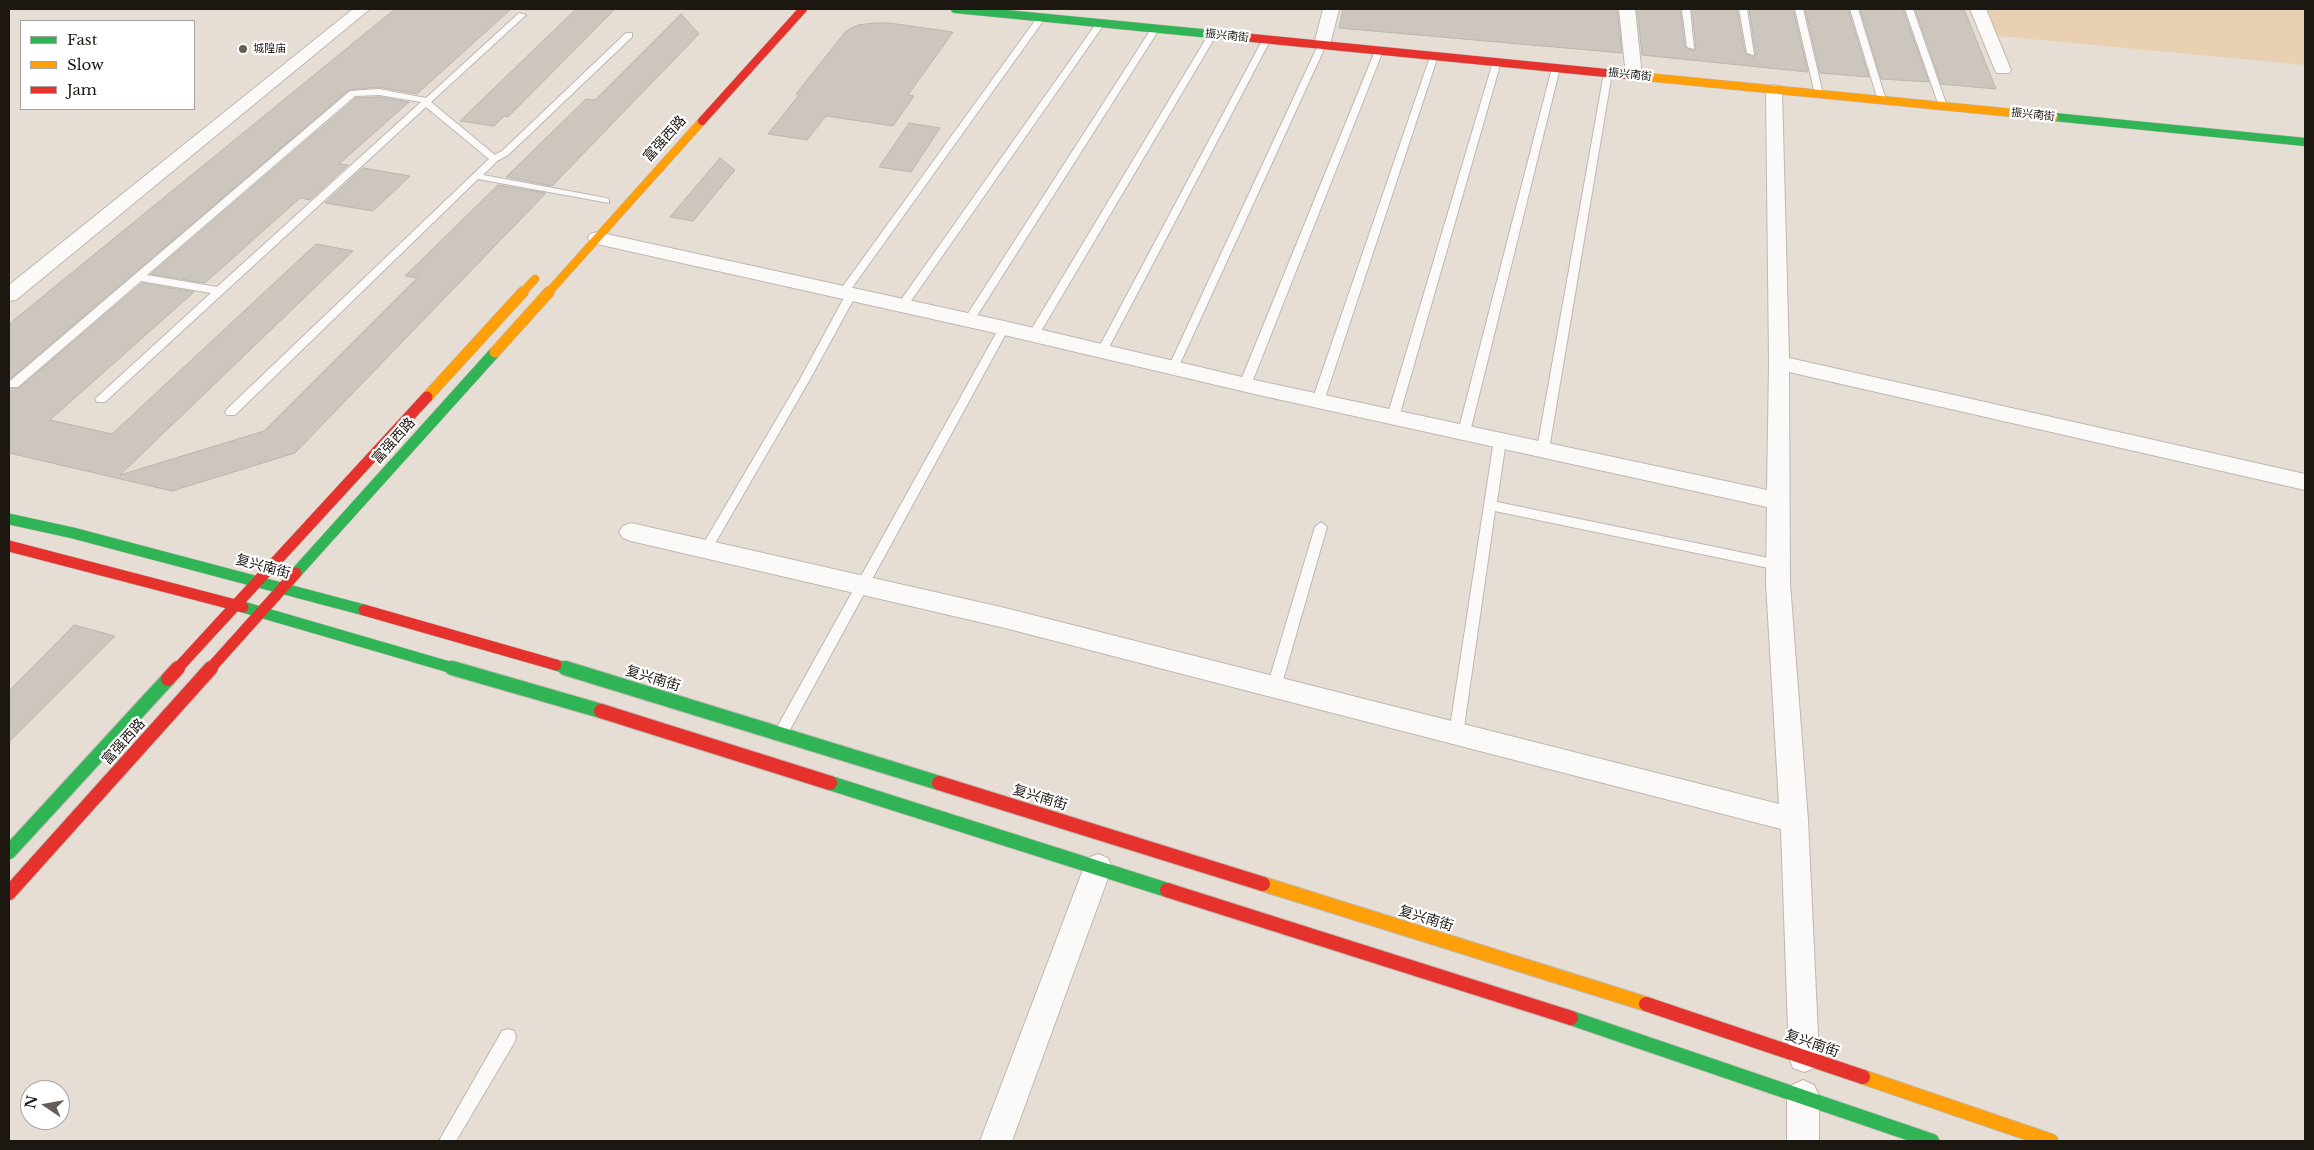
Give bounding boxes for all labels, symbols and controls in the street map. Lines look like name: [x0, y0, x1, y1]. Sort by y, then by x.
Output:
legend: [20, 20, 195, 110]
street label: 振兴南街: [1204, 27, 1250, 45]
text: Fast: [67, 30, 97, 49]
place label: 城隍庙: [253, 42, 286, 56]
marker: 城隍庙: [237, 43, 249, 55]
text: Slow: [67, 55, 104, 74]
street label: 振兴南街: [1607, 66, 1653, 84]
text: Jam: [67, 80, 97, 99]
street label: 振兴南街: [2010, 106, 2056, 124]
street label: 富强西路: [640, 113, 690, 165]
street label: 富强西路: [369, 415, 419, 467]
street label: 复兴南街: [234, 552, 292, 582]
street label: 复兴南街: [624, 663, 682, 695]
street label: 富强西路: [99, 716, 149, 768]
street label: 复兴南街: [1011, 782, 1069, 814]
street label: 复兴南街: [1397, 903, 1455, 935]
street label: 复兴南街: [1783, 1027, 1841, 1061]
north arrow: [20, 1080, 70, 1130]
text: N: [21, 1094, 41, 1110]

